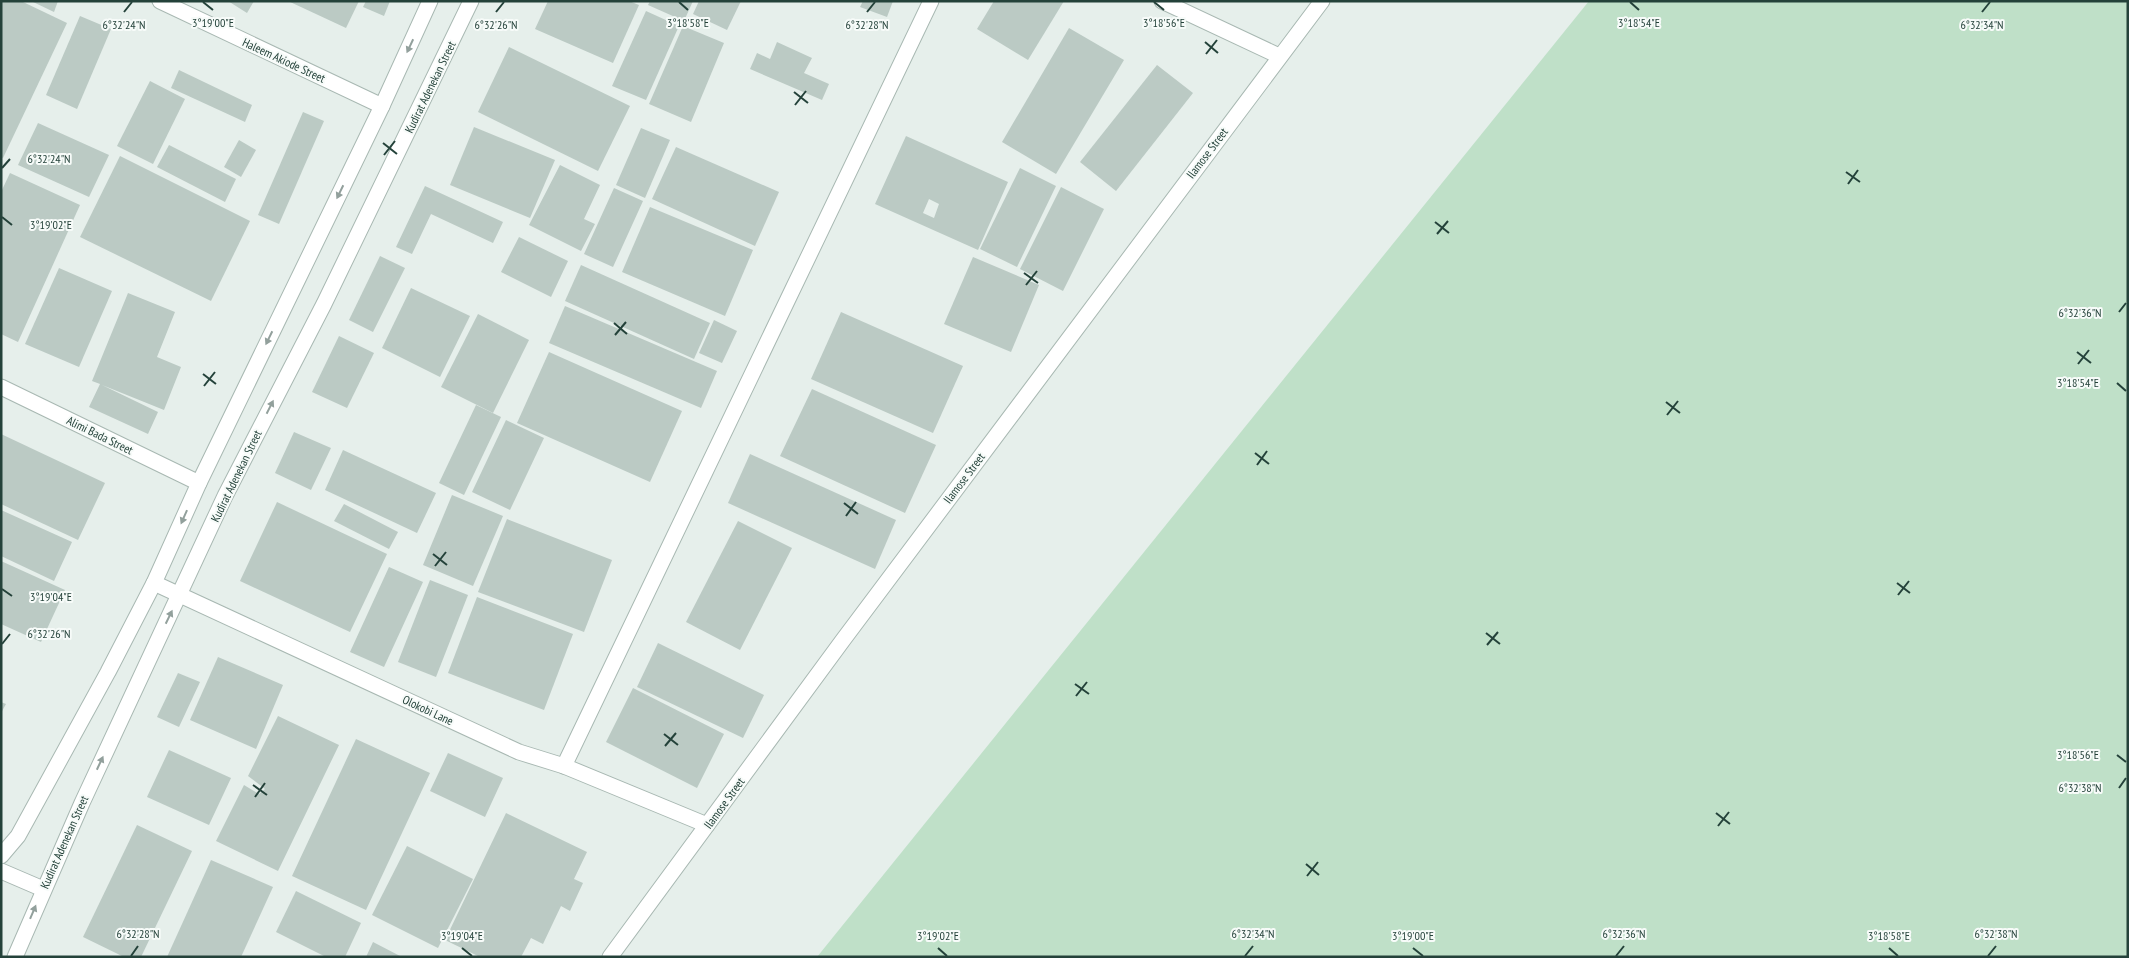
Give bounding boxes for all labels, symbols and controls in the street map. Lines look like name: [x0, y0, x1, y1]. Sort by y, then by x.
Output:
text: 3°19'00"E: [192, 15, 234, 30]
text: 3°18'58"E: [667, 15, 709, 30]
text: 3°18'56"E: [1143, 15, 1185, 30]
text: 3°18'54"E: [1618, 15, 1660, 30]
text: 6°32'24"N: [102, 17, 146, 32]
text: 6°32'26"N: [474, 17, 518, 32]
text: 6°32'28"N: [845, 17, 889, 32]
text: 6°32'34"N: [1960, 17, 2004, 32]
street label: Haleem Akiode Street: [240, 34, 328, 86]
street label: Kudirat Adenekan Street: [401, 38, 459, 135]
one-way arrow: [406, 39, 414, 53]
street label: Ilamose Street: [1183, 124, 1231, 181]
text: 6°32'24"N: [27, 151, 71, 166]
one-way arrow: [336, 185, 344, 199]
text: 3°19'02"E: [30, 217, 72, 232]
text: 6°32'36"N: [2058, 305, 2102, 320]
one-way arrow: [265, 331, 273, 346]
text: 3°18'54"E: [2057, 375, 2099, 390]
one-way arrow: [266, 400, 274, 415]
street label: Alimi Bada Street: [64, 413, 136, 458]
street label: Kudirat Adenekan Street: [207, 427, 265, 524]
street label: Ilamose Street: [940, 449, 988, 506]
one-way arrow: [179, 510, 187, 524]
text: 3°19'04"E: [30, 589, 72, 604]
one-way arrow: [165, 609, 173, 624]
text: 6°32'26"N: [27, 626, 71, 641]
street label: Olokobi Lane: [400, 692, 456, 728]
text: 3°18'56"E: [2057, 747, 2099, 762]
one-way arrow: [95, 756, 104, 771]
street label: Ilamose Street: [700, 774, 748, 832]
text: 6°32'38"N: [2058, 780, 2102, 795]
street label: Kudirat Adenekan Street: [37, 792, 92, 891]
one-way arrow: [30, 905, 38, 919]
text: 6°32'28"N: [116, 926, 160, 941]
text: 6°32'34"N: [1231, 926, 1275, 941]
text: 6°32'36"N: [1602, 926, 1646, 941]
text: 6°32'38"N: [1974, 926, 2018, 941]
text: 3°19'04"E: [441, 928, 483, 943]
text: 3°19'02"E: [917, 928, 959, 943]
text: 3°19'00"E: [1392, 928, 1434, 943]
text: 3°18'58"E: [1868, 928, 1910, 943]

